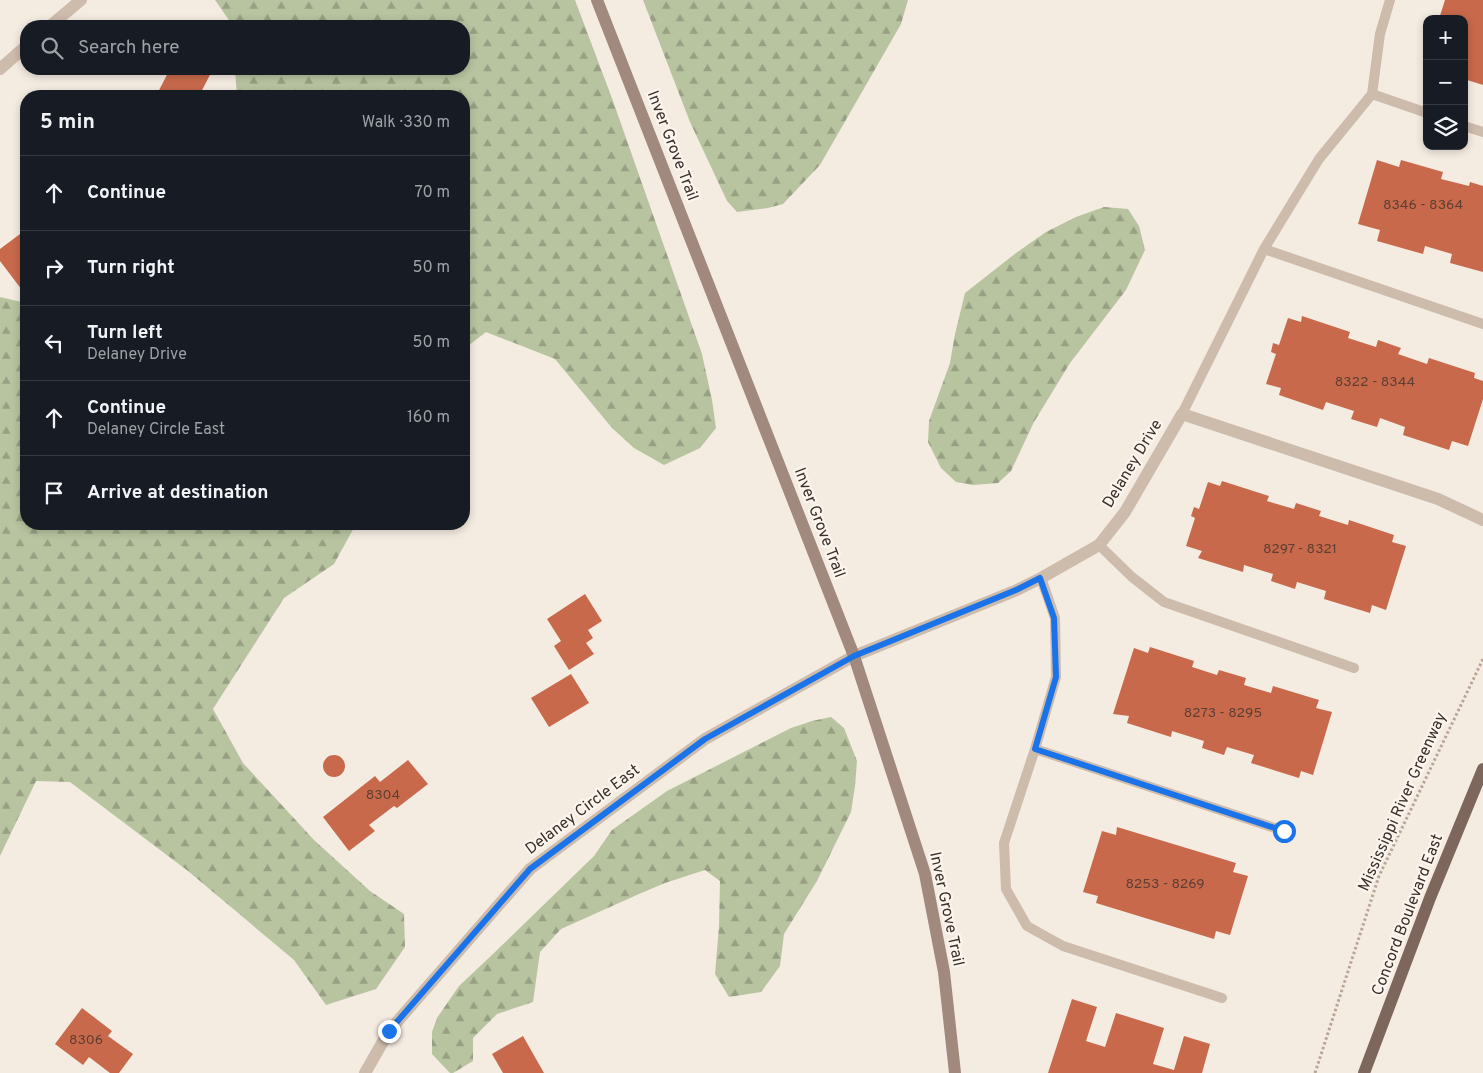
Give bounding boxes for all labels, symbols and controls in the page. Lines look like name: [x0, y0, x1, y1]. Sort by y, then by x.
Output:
map controls: [1423, 15, 1468, 150]
button: +: [1423, 15, 1468, 60]
search box: [20, 20, 470, 75]
icon: search: [38, 34, 66, 62]
text: Search here: [78, 36, 180, 60]
button: −: [1423, 60, 1468, 105]
street label: Inver Grove Trail: [642, 88, 702, 204]
button: layers: [1423, 105, 1468, 150]
text: 5 min: [40, 109, 95, 136]
text: Walk · 330 m: [362, 113, 450, 133]
icon: ahead: [40, 179, 68, 207]
text: Continue: [87, 181, 166, 205]
text: 70 m: [415, 183, 450, 203]
house number: 8346 - 8364: [1383, 197, 1463, 214]
icon: right: [40, 254, 68, 282]
text: Turn right: [87, 256, 175, 280]
text: 50 m: [413, 258, 450, 278]
text: Turn left: [87, 321, 163, 345]
icon: left: [40, 329, 68, 357]
text: 50 m: [413, 333, 450, 353]
text: Delaney Drive: [87, 345, 187, 365]
house number: 8322 - 8344: [1335, 374, 1415, 391]
text: Continue: [87, 396, 166, 420]
icon: ahead: [40, 404, 68, 432]
text: 160 m: [407, 408, 450, 428]
street label: Delaney Drive: [1099, 416, 1167, 512]
text: Delaney Circle East: [87, 420, 225, 440]
street label: Inver Grove Trail: [789, 465, 849, 581]
icon: arrive: [40, 479, 68, 507]
text: Arrive at destination: [87, 481, 268, 505]
house number: 8297 - 8321: [1263, 541, 1337, 558]
house number: 8273 - 8295: [1184, 705, 1262, 722]
street label: Mississippi River Greenway: [1354, 709, 1452, 895]
street label: Delaney Circle East: [522, 760, 644, 860]
house number: 8304: [366, 787, 400, 804]
route start: [1273, 820, 1296, 843]
street label: Concord Boulevard East: [1368, 831, 1448, 999]
street label: Inver Grove Trail: [924, 850, 968, 968]
house number: 8253 - 8269: [1125, 876, 1205, 893]
route end: [378, 1020, 401, 1043]
house number: 8306: [69, 1032, 103, 1049]

